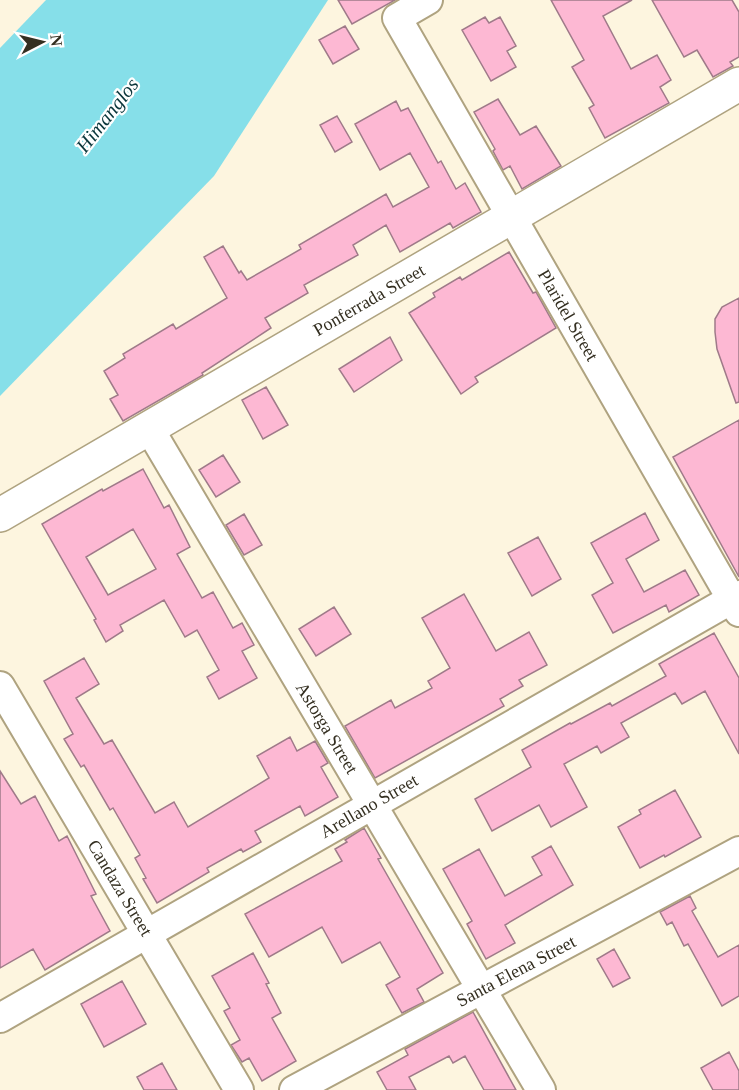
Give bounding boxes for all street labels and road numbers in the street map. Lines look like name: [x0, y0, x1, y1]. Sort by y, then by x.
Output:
street label: Ponferrada Street: [310, 260, 428, 340]
street label: Plaridel Street: [534, 266, 602, 364]
street label: Astorga Street: [292, 679, 362, 777]
street label: Arellano Street: [317, 770, 421, 842]
street label: Candaza Street: [83, 836, 157, 940]
street label: Santa Elena Street: [453, 931, 579, 1011]

